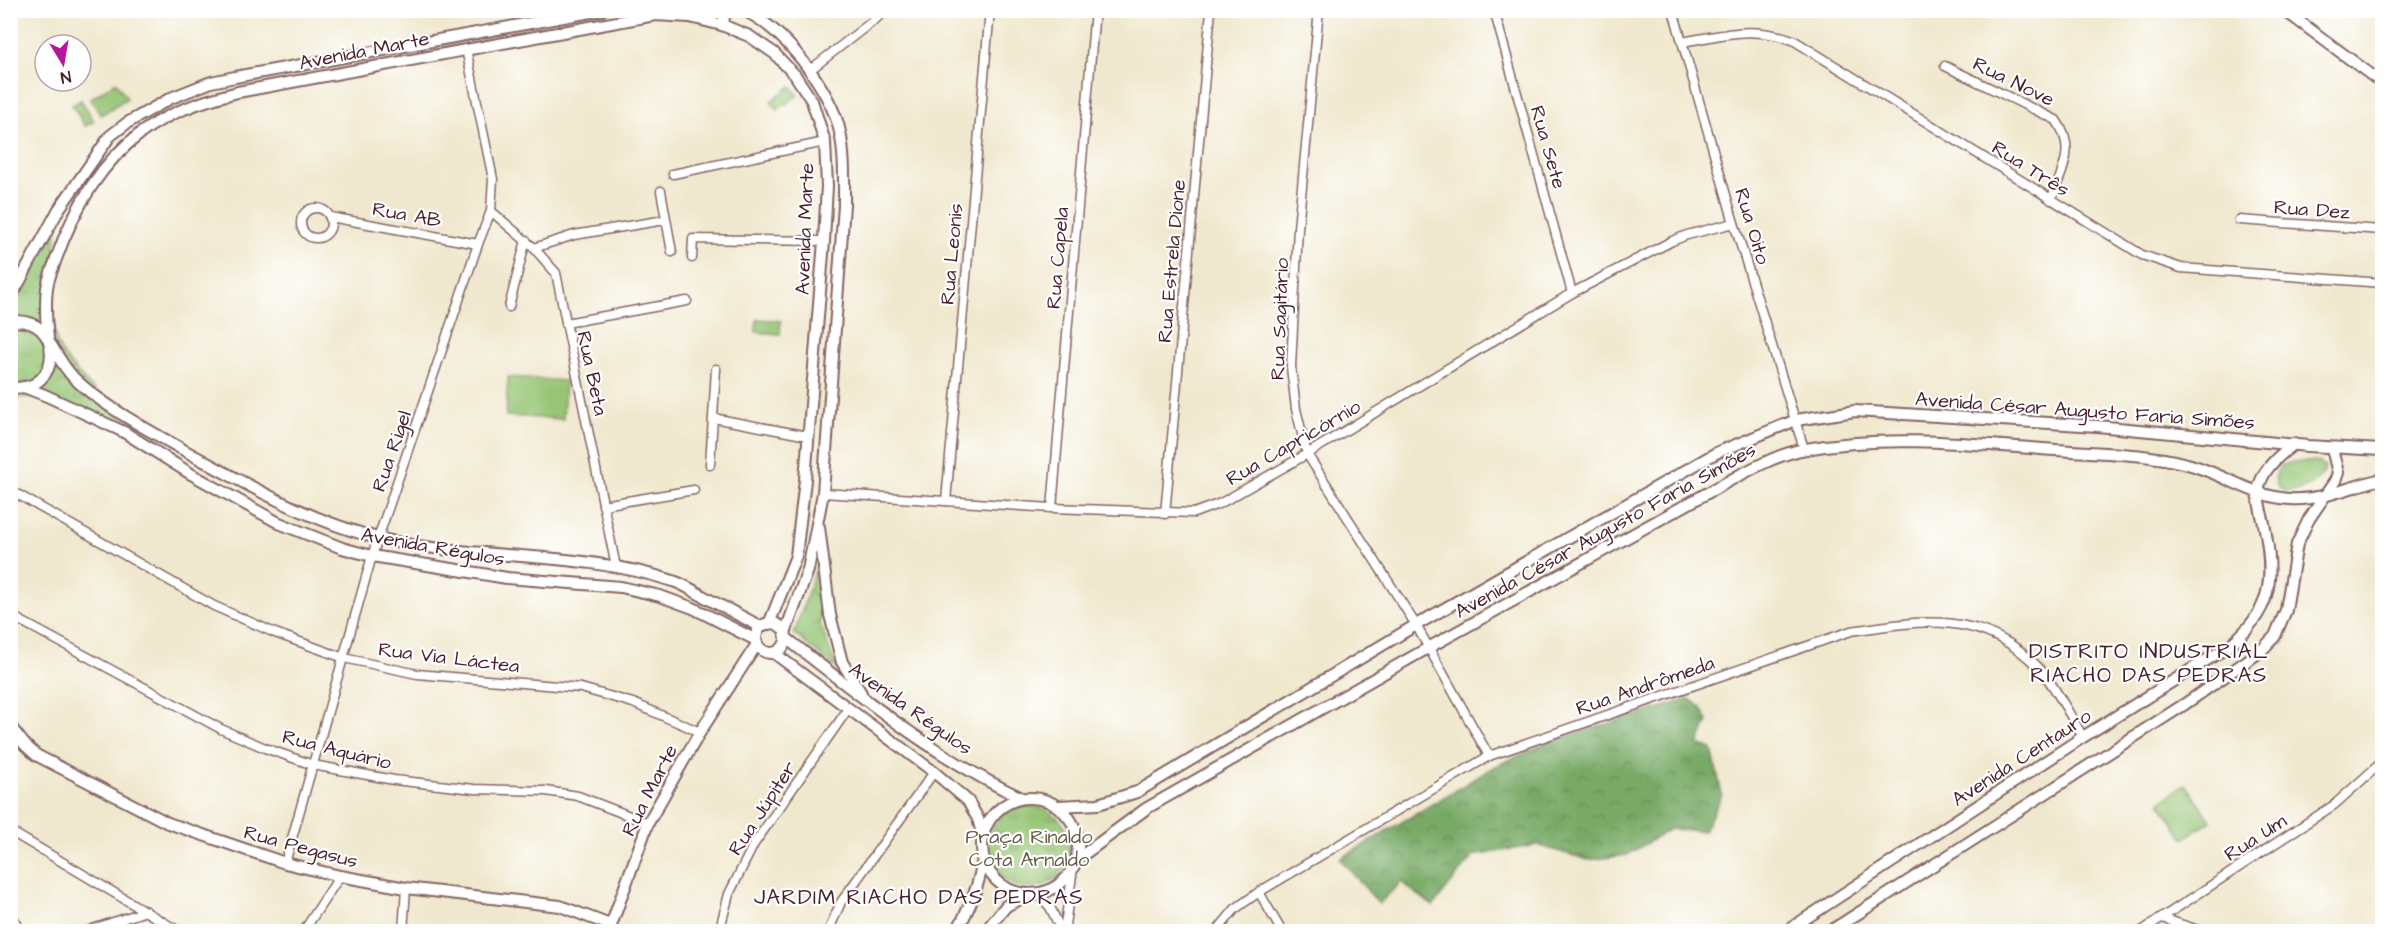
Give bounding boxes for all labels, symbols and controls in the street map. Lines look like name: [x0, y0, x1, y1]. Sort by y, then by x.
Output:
street label: Avenida Marte: [297, 25, 432, 77]
north arrow: [33, 33, 93, 93]
street label: Rua Nove: [1968, 50, 2059, 114]
text: N: [59, 65, 73, 88]
street label: Rua Sete: [1523, 102, 1573, 192]
street label: Rua Três: [1986, 134, 2075, 204]
street label: Avenida Marte: [789, 162, 821, 296]
street label: Rua Estrela Dione: [1151, 178, 1193, 344]
street label: Rua Oito: [1727, 185, 1777, 268]
street label: Rua Dez: [2273, 193, 2351, 227]
street label: Rua AB: [370, 195, 444, 235]
street label: Rua Leonis: [934, 202, 970, 306]
street label: Rua Capela: [1040, 206, 1076, 310]
street label: Rua Sagitário: [1264, 257, 1297, 381]
street label: Rua Beta: [569, 328, 615, 418]
street label: Avenida César Augusto Faria Simões: [1914, 385, 2256, 438]
street label: Rua Capricórnio: [1221, 393, 1366, 493]
street label: Rua Rigel: [365, 407, 420, 496]
street label: Avenida César Augusto Faria Simões: [1450, 436, 1762, 626]
street label: Avenida Régulos: [359, 521, 507, 574]
street label: Rua Via Láctea: [377, 635, 521, 681]
district label: DISTRITO INDUSTRIAL RIACHO DAS PEDRAS: [2029, 637, 2269, 690]
street label: Rua Andrômeda: [1572, 649, 1718, 723]
street label: Avenida Régulos: [842, 656, 978, 763]
street label: Avenida Centauro: [1946, 702, 2097, 813]
street label: Rua Aquário: [279, 723, 394, 777]
street label: Rua Marte: [615, 740, 685, 841]
street label: Rua Júpiter: [722, 756, 804, 861]
street label: Rua Um: [2219, 807, 2293, 868]
street label: Rua Pegasus: [240, 818, 361, 877]
park label: Praça Rinaldo Cota Arnaldo: [966, 823, 1092, 874]
district label: JARDIM RIACHO DAS PEDRAS: [754, 883, 1084, 912]

